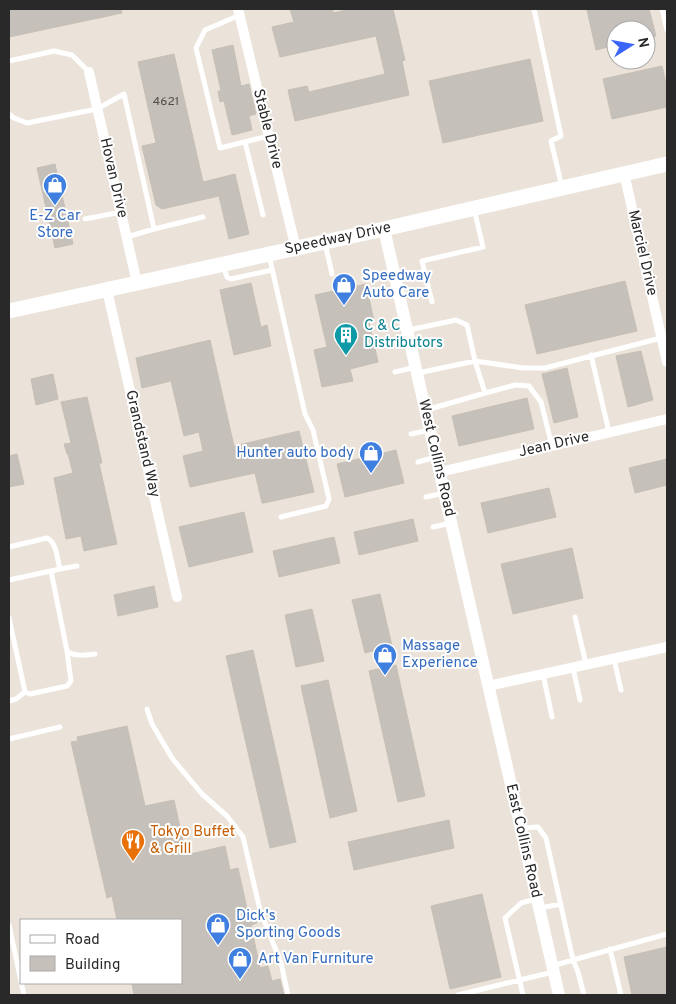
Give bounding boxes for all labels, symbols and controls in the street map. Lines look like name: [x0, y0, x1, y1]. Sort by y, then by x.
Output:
north arrow: [606, 20, 656, 70]
text: N: [633, 36, 652, 49]
street label: Stable Drive: [248, 87, 286, 171]
house number: 4621: [153, 94, 179, 110]
street label: Hovan Drive: [95, 136, 131, 220]
shop icon: E-Z Car Store: [42, 172, 68, 206]
place label: E-Z Car Store: [29, 207, 81, 243]
street label: Marciel Drive: [623, 208, 661, 298]
street label: Speedway Drive: [283, 218, 393, 260]
place label: Speedway Auto Care: [362, 267, 431, 303]
shop icon: Speedway Auto Care: [331, 272, 357, 306]
place label: C & C Distributors: [364, 317, 443, 353]
building icon: C & C Distributors: [333, 322, 359, 356]
street label: Grandstand Way: [120, 388, 164, 500]
street label: West Collins Road: [413, 397, 459, 519]
street label: Jean Drive: [517, 428, 591, 462]
shop icon: Hunter auto body: [358, 440, 384, 474]
place label: Hunter auto body: [236, 444, 354, 463]
place label: Massage Experience: [402, 637, 478, 673]
shop icon: Massage Experience: [372, 642, 398, 676]
street label: East Collins Road: [501, 782, 545, 900]
place label: Tokyo Buffet & Grill: [150, 823, 235, 859]
restaurant icon: Tokyo Buffet & Grill: [120, 828, 146, 862]
place label: Dick's Sporting Goods: [236, 907, 341, 943]
shop icon: Dick's Sporting Goods: [205, 912, 231, 946]
legend: [20, 919, 182, 984]
text: Road: [65, 931, 100, 950]
shop icon: Art Van Furniture: [227, 946, 253, 980]
place label: Art Van Furniture: [258, 950, 373, 969]
text: Building: [65, 956, 120, 975]

